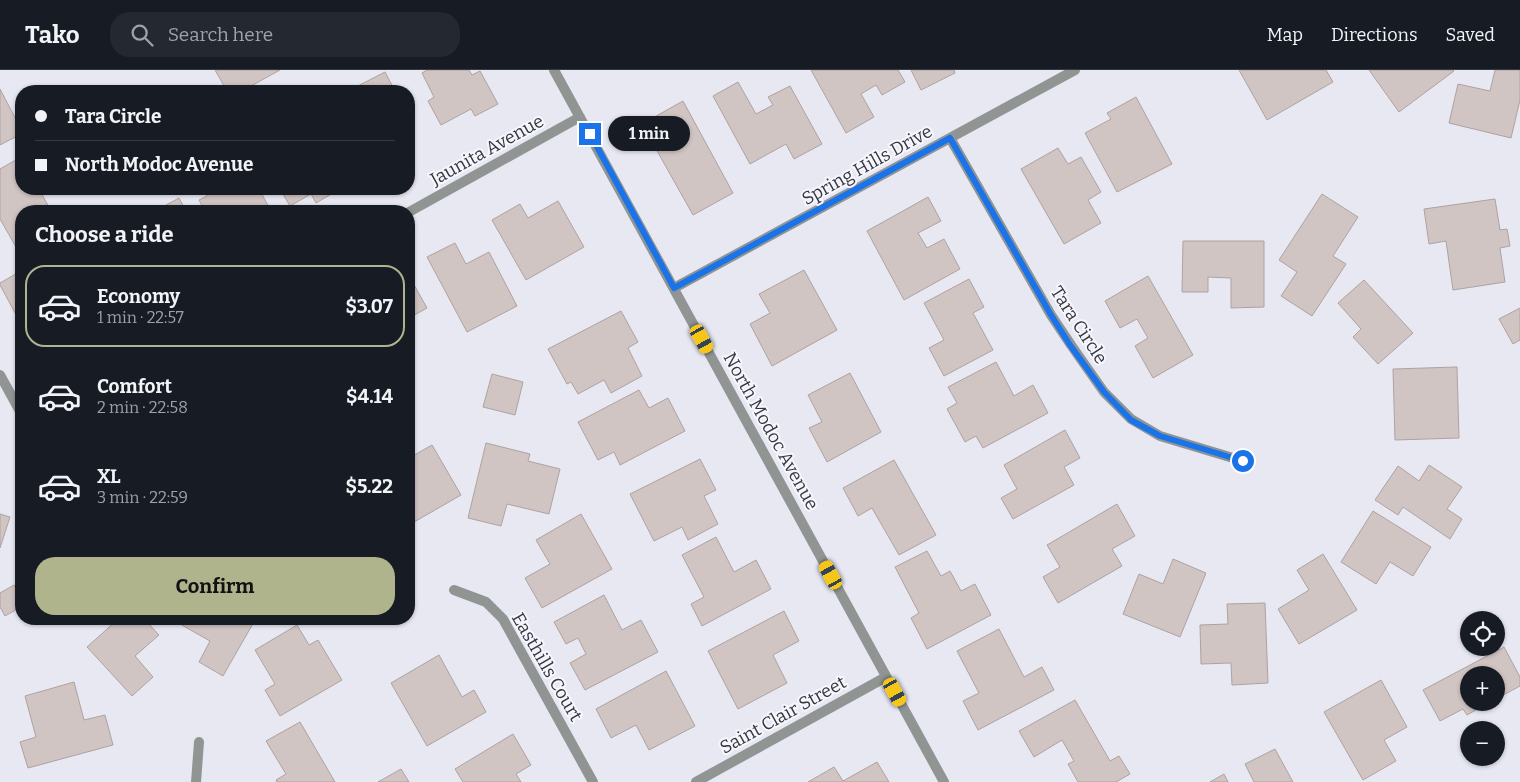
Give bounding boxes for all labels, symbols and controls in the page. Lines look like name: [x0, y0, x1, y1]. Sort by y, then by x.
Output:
search box: [110, 12, 460, 57]
text: Tako: [25, 21, 80, 49]
icon: search: [128, 21, 156, 49]
text: Search here: [168, 23, 273, 46]
text: Map: [1267, 24, 1303, 46]
text: Directions: [1331, 24, 1418, 46]
text: Saved: [1446, 24, 1495, 46]
text: Tara Circle: [65, 105, 161, 128]
street label: Jaunita Avenue: [426, 110, 548, 191]
callout: 1 min: [608, 116, 690, 152]
street label: Spring Hills Drive: [798, 120, 936, 210]
route end: [579, 123, 601, 145]
text: 1 min: [629, 124, 669, 143]
text: North Modoc Avenue: [65, 153, 253, 176]
text: Choose a ride: [35, 221, 174, 248]
street label: Tara Circle: [1046, 282, 1112, 368]
icon: car: [37, 284, 82, 329]
text: Economy: [97, 285, 180, 308]
text: $3.07: [345, 295, 393, 318]
text: 1 min · 22:57: [97, 308, 184, 327]
car: [688, 322, 715, 356]
street label: North Modoc Avenue: [719, 348, 823, 514]
icon: car: [37, 374, 82, 419]
text: Comfort: [97, 375, 172, 398]
text: $4.14: [346, 385, 393, 408]
text: 2 min · 22:58: [97, 398, 188, 417]
route start: [1232, 450, 1254, 472]
icon: car: [37, 464, 82, 509]
text: XL: [97, 465, 121, 488]
text: $5.22: [345, 475, 393, 498]
text: 3 min · 22:59: [97, 488, 188, 507]
button: Confirm: [35, 557, 395, 615]
car: [817, 558, 844, 592]
street label: Easthills Court: [507, 609, 587, 726]
map controls: [1460, 611, 1505, 766]
button: locate: [1460, 611, 1505, 656]
button: +: [1460, 666, 1505, 711]
street label: Saint Clair Street: [716, 671, 850, 759]
car: [881, 675, 908, 709]
button: −: [1460, 721, 1505, 766]

